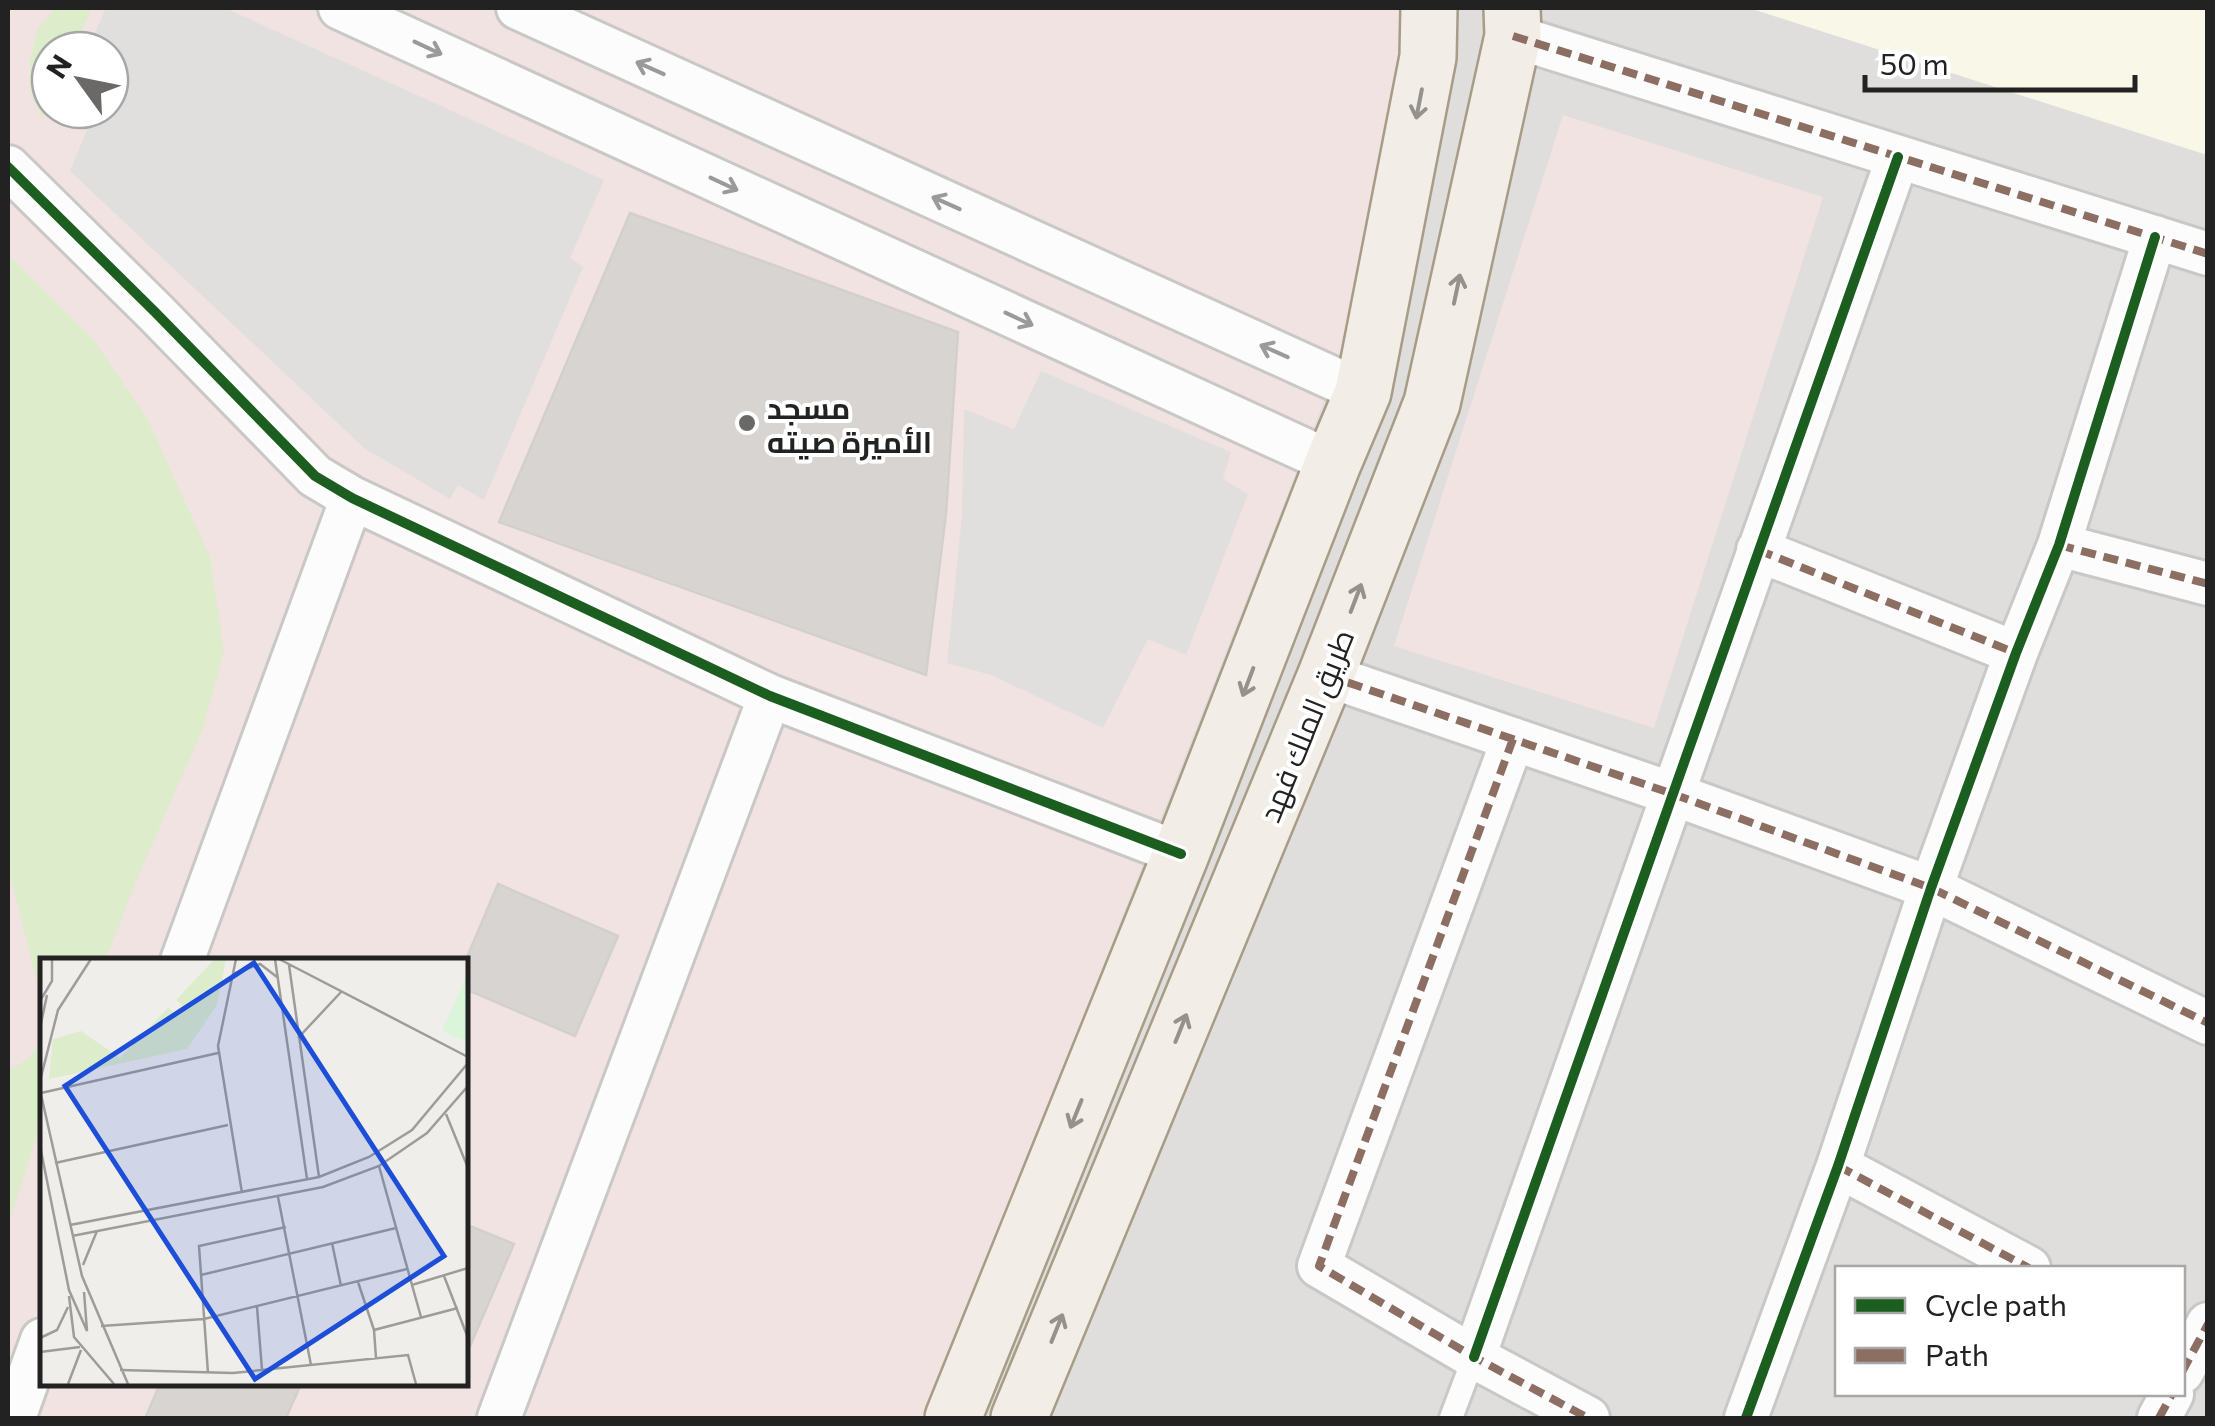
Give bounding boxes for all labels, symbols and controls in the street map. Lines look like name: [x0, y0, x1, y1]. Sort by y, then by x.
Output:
north arrow: [30, 30, 130, 130]
scale bar: [1865, 30, 2135, 92]
one-way arrow: [412, 40, 443, 58]
text: 50 m: [1880, 44, 1949, 81]
text: N: [38, 48, 78, 84]
one-way arrow: [636, 58, 666, 77]
one-way arrow: [1408, 87, 1427, 119]
one-way arrow: [708, 175, 738, 194]
one-way arrow: [932, 192, 962, 211]
one-way arrow: [1449, 274, 1467, 306]
one-way arrow: [1003, 311, 1033, 330]
one-way arrow: [1260, 341, 1290, 360]
place label: مسجد الأميرة صيته: [767, 388, 932, 461]
marker: مسجد الأميرة صيته: [736, 412, 758, 434]
one-way arrow: [1349, 583, 1367, 613]
street label: طريق الملك فهد: [1250, 623, 1362, 827]
one-way arrow: [1237, 666, 1255, 696]
inset map: [40, 958, 468, 1386]
one-way arrow: [1173, 1013, 1191, 1044]
one-way arrow: [1066, 1098, 1084, 1129]
legend: [1835, 1266, 2185, 1396]
text: Cycle path: [1925, 1285, 2067, 1322]
one-way arrow: [1049, 1314, 1067, 1344]
text: Path: [1925, 1335, 1989, 1372]

